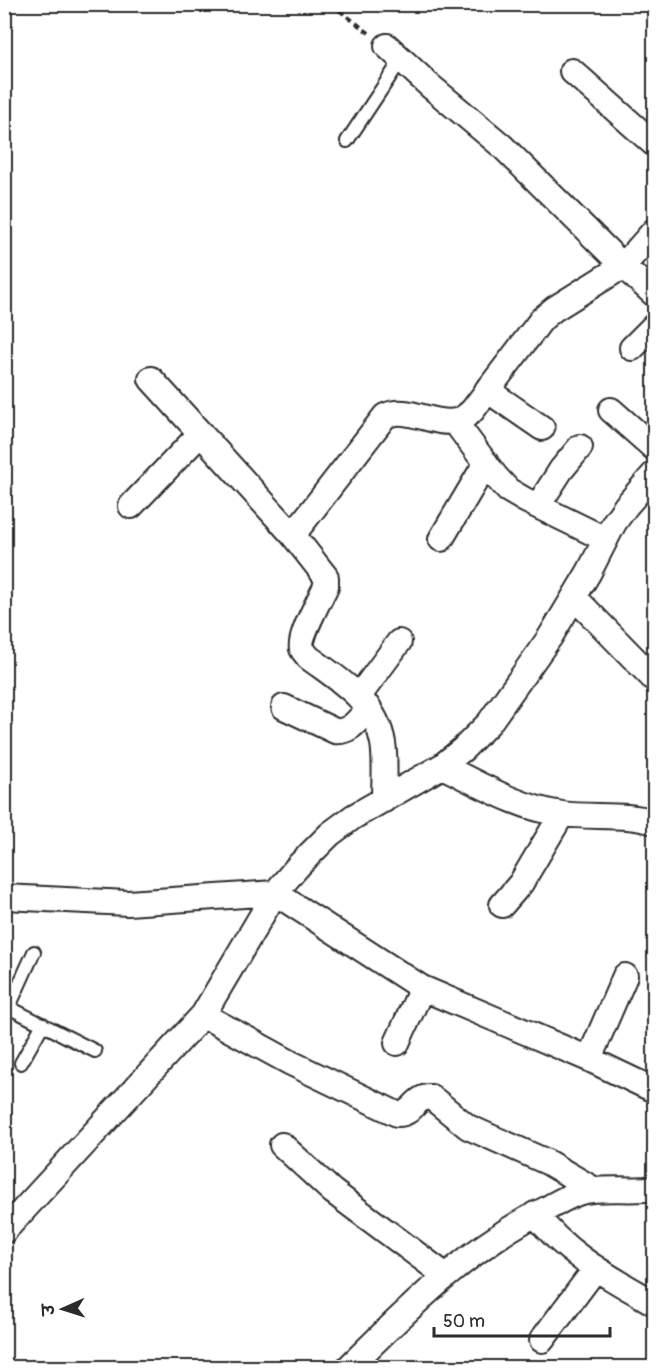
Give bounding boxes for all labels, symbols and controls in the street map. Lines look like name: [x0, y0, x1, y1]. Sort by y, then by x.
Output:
north arrow: [33, 1279, 93, 1339]
scale bar: [434, 1300, 610, 1338]
text: उ: [39, 1303, 59, 1318]
text: 50 m: [443, 1310, 485, 1333]

